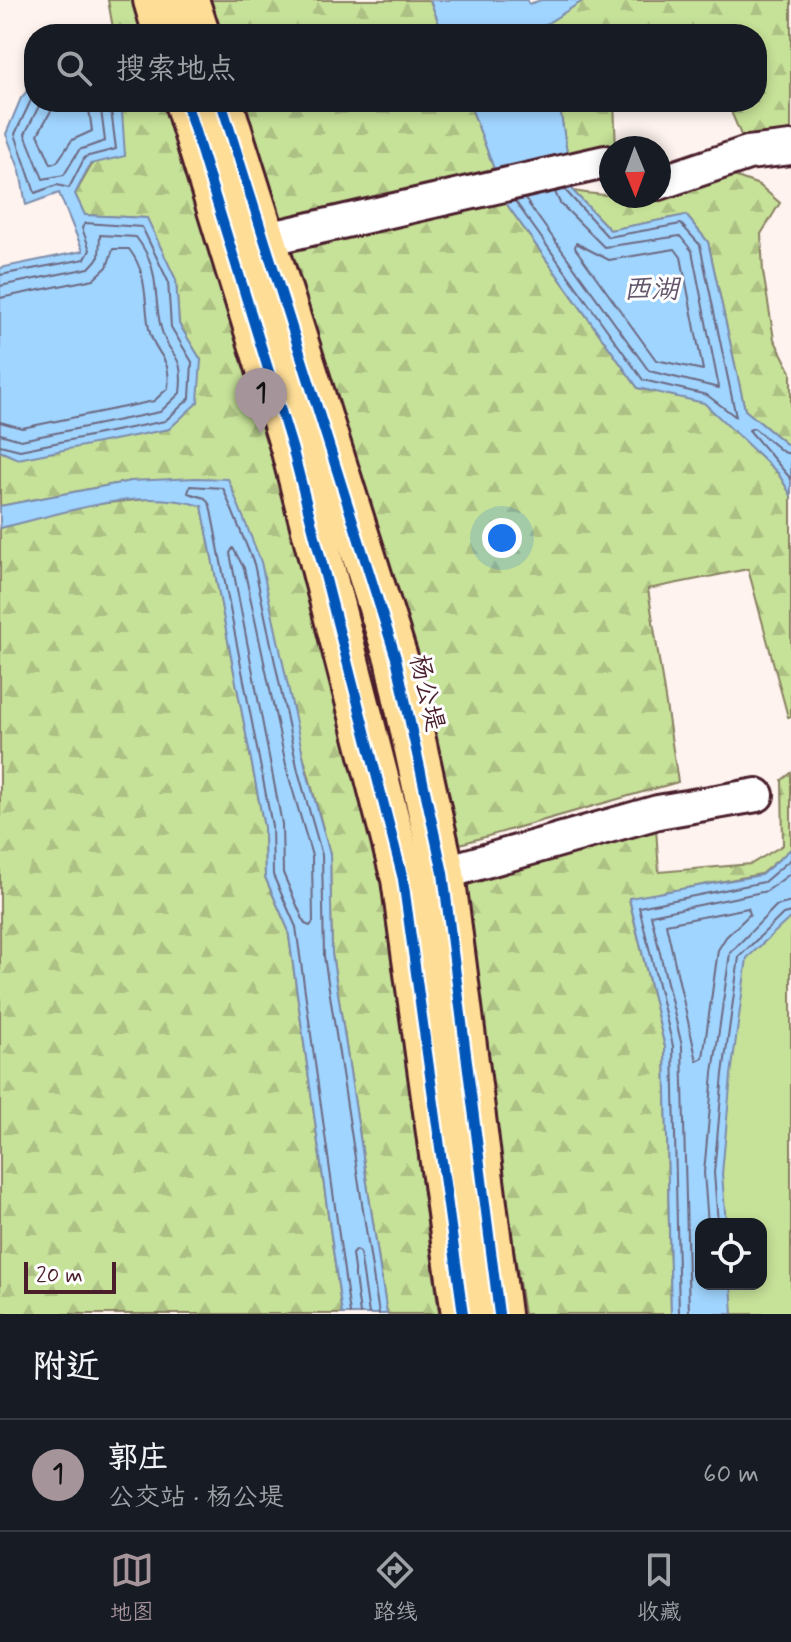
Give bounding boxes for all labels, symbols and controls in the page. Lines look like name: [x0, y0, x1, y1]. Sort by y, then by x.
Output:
search box: [24, 24, 767, 112]
icon: search: [52, 46, 96, 90]
text: 搜索地点: [116, 50, 236, 89]
north arrow: [599, 136, 671, 208]
water label: 西湖: [623, 272, 682, 309]
pin: 1: [235, 368, 287, 434]
your location: [482, 518, 522, 558]
street label: 杨公堤: [401, 651, 451, 735]
map controls: [695, 1218, 767, 1290]
button: locate: [695, 1218, 767, 1290]
scale bar: [24, 1258, 116, 1294]
text: 20 m: [36, 1262, 83, 1290]
text: 附近: [32, 1345, 100, 1390]
text: 郭庄: [108, 1439, 168, 1478]
text: 1: [52, 1458, 64, 1492]
text: 60 m: [703, 1458, 759, 1492]
text: 公交站 · 杨公堤: [108, 1481, 284, 1515]
tab: 地图: [110, 1548, 154, 1627]
tab: 路线: [373, 1548, 417, 1627]
tab: 收藏: [637, 1548, 681, 1627]

